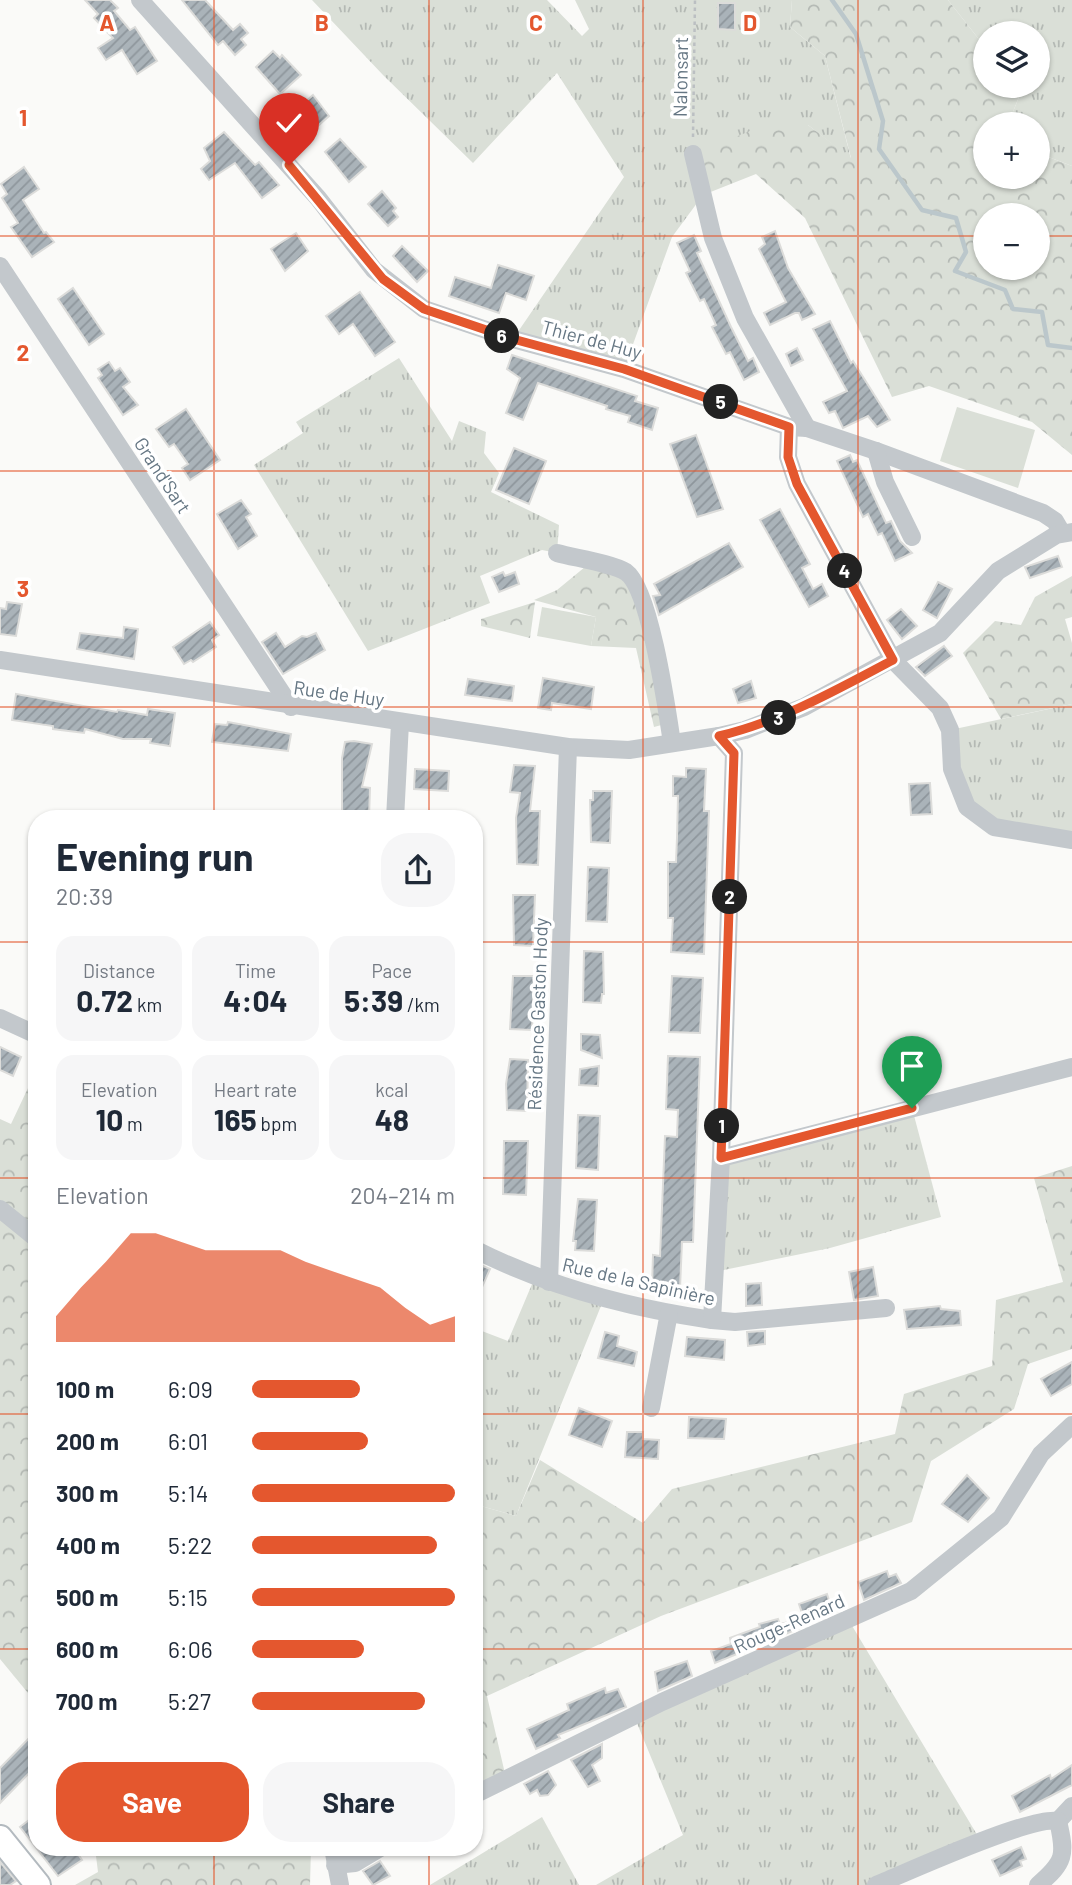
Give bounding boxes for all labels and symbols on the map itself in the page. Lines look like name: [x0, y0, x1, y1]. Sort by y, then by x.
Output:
text: A: [99, 8, 115, 36]
text: B: [315, 8, 329, 36]
text: C: [529, 8, 543, 36]
text: D: [743, 8, 757, 36]
street label: Nalonsart: [668, 37, 692, 117]
pin: [259, 93, 319, 165]
text: 1: [19, 103, 27, 131]
street label: Thier de Huy: [540, 315, 645, 363]
pin: 6: [484, 318, 520, 354]
text: 2: [17, 338, 29, 366]
pin: 5: [704, 384, 738, 420]
street label: Grand'Sart: [130, 433, 196, 517]
pin: 4: [828, 554, 862, 588]
text: 3: [17, 574, 29, 602]
street label: Rue de Huy: [292, 675, 386, 711]
pin: 3: [762, 700, 796, 736]
pin: 2: [712, 880, 748, 914]
street label: Résidence Gaston Hody: [522, 917, 552, 1111]
pin: [882, 1036, 942, 1108]
pin: 1: [704, 1108, 740, 1144]
street label: Rue de la Sapinière: [560, 1252, 718, 1310]
street label: Rouge-Renard: [730, 1588, 848, 1658]

